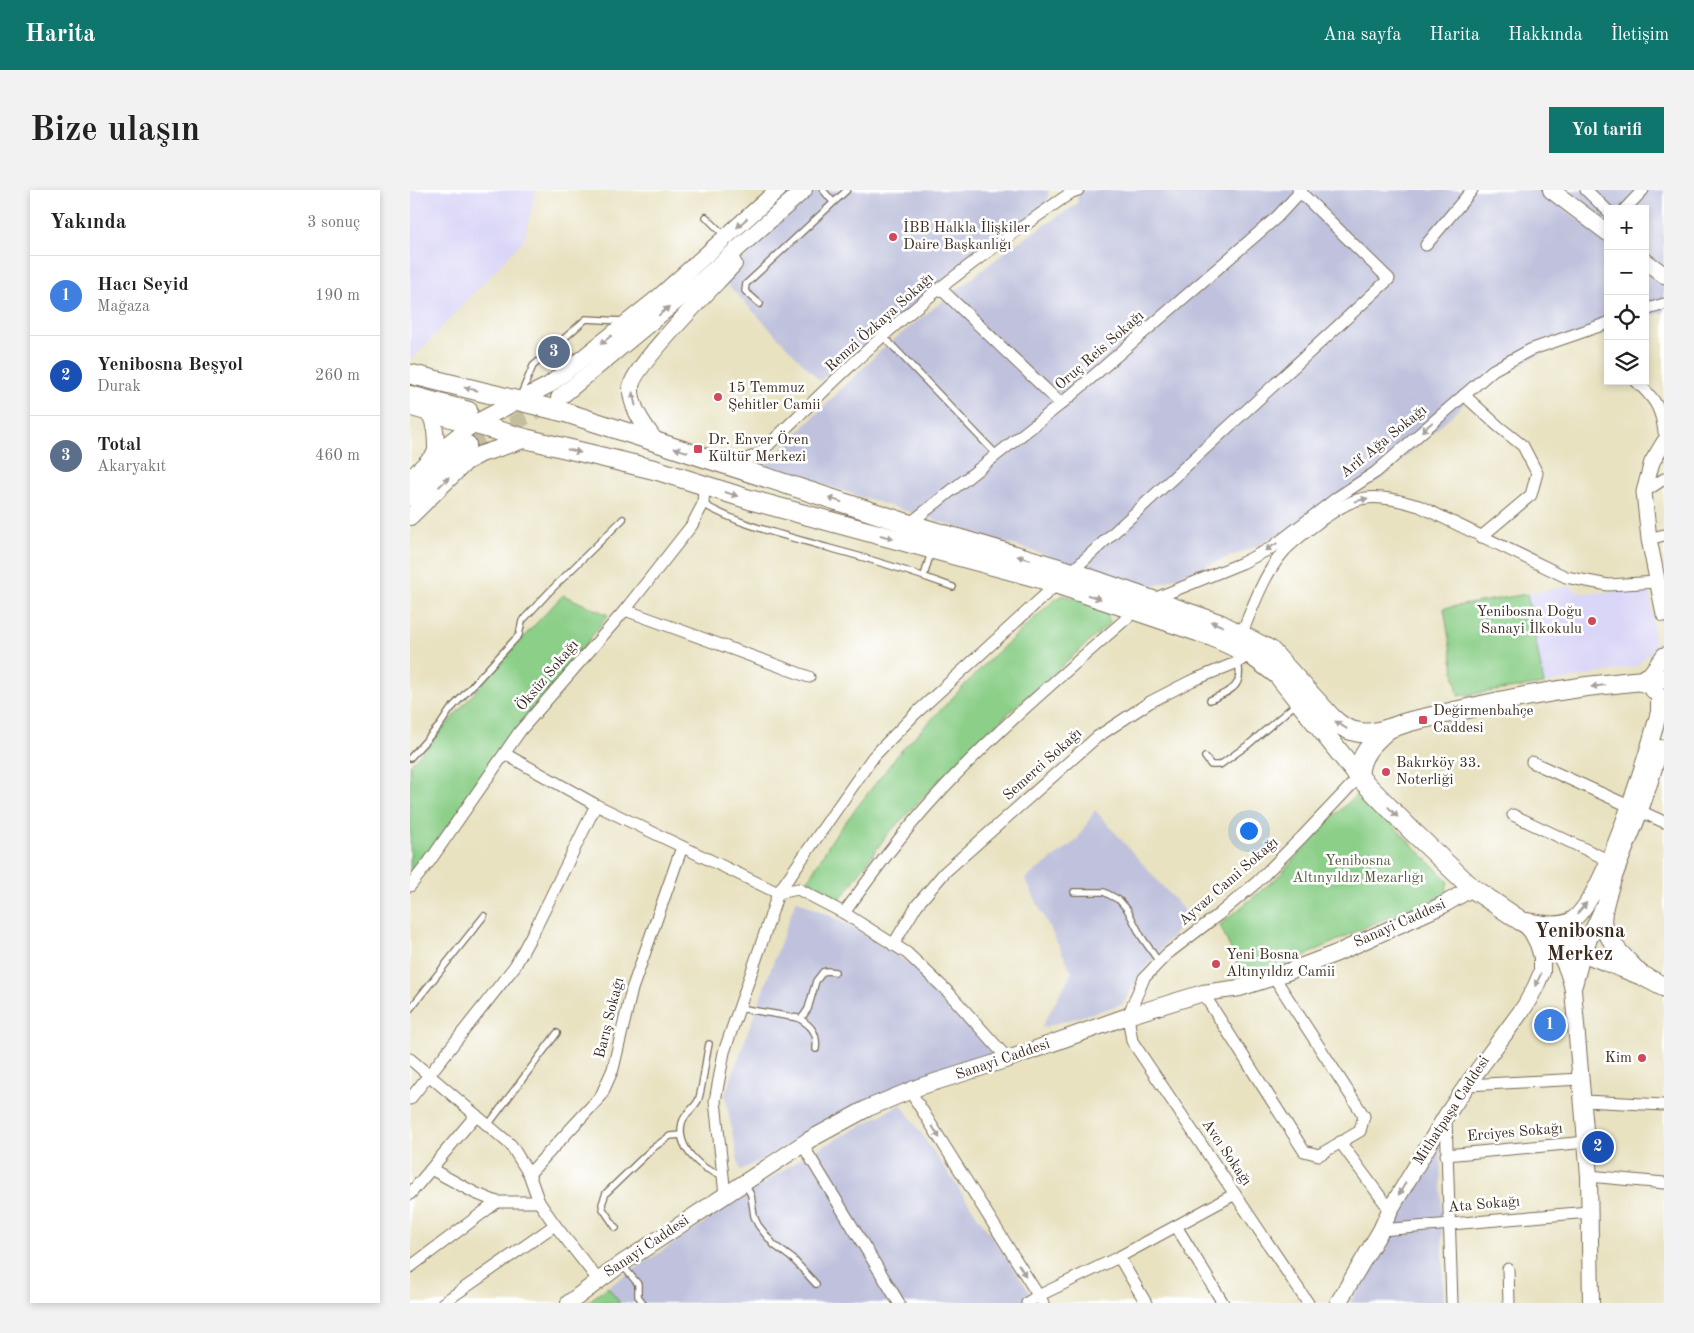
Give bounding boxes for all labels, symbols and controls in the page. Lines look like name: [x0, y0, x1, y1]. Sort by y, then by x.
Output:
text: Harita: [25, 23, 95, 47]
text: Ana sayfa: [1323, 26, 1401, 44]
text: Harita: [1429, 26, 1480, 44]
text: Hakkında: [1508, 26, 1583, 44]
text: İletişim: [1611, 26, 1669, 44]
button: Yol tarifi: [1549, 107, 1664, 153]
text: Bize ulaşın: [30, 113, 200, 148]
map controls: [1604, 205, 1649, 385]
button: +: [1604, 205, 1649, 250]
text: Yakında: [50, 212, 126, 233]
text: 3 sonuç: [307, 215, 360, 231]
one-way arrow: [735, 217, 748, 228]
place label: İBB Halkla İlişkiler Daire Başkanlığı: [903, 218, 1030, 253]
marker: İBB Halkla İlişkiler Daire Başkanlığı: [887, 231, 899, 243]
button: −: [1604, 250, 1649, 295]
street label: Remzi Özkaya Sokağı: [821, 268, 937, 375]
text: Hacı Seyid: [97, 276, 189, 295]
text: 1: [61, 288, 71, 304]
text: 190 m: [315, 288, 360, 304]
button: locate: [1604, 295, 1649, 340]
text: Mağaza: [97, 299, 150, 315]
one-way arrow: [657, 306, 670, 317]
street label: Oruç Reis Sokağı: [1053, 309, 1147, 393]
pin: 3: [538, 333, 570, 371]
one-way arrow: [599, 335, 612, 346]
button: layers: [1604, 340, 1649, 385]
text: Yenibosna Beşyol: [97, 356, 243, 375]
text: 2: [61, 368, 71, 384]
text: 260 m: [315, 368, 360, 384]
text: Durak: [97, 379, 141, 395]
place label: 15 Temmuz Şehitler Camii: [728, 381, 820, 413]
one-way arrow: [463, 385, 478, 393]
marker: 15 Temmuz Şehitler Camii: [712, 391, 724, 403]
one-way arrow: [630, 392, 638, 407]
street label: Arif Ağa Sokağı: [1338, 403, 1430, 481]
one-way arrow: [1421, 421, 1433, 432]
place label: Dr. Enver Ören Kültür Merkezi: [708, 430, 809, 465]
text: Total: [97, 436, 141, 455]
marker: Dr. Enver Ören Kültür Merkezi: [692, 443, 704, 455]
one-way arrow: [673, 446, 688, 453]
one-way arrow: [566, 447, 581, 455]
text: 3: [61, 448, 71, 464]
text: 460 m: [315, 448, 360, 464]
text: Akaryakıt: [97, 459, 166, 475]
one-way arrow: [438, 476, 450, 488]
one-way arrow: [723, 491, 738, 498]
one-way arrow: [828, 496, 843, 503]
one-way arrow: [1354, 496, 1369, 504]
one-way arrow: [880, 534, 895, 542]
one-way arrow: [1264, 543, 1277, 552]
one-way arrow: [1017, 554, 1032, 562]
one-way arrow: [1086, 593, 1101, 601]
place label: Yenibosna Doğu Sanayi İlkokulu: [1477, 605, 1582, 637]
marker: Yenibosna Doğu Sanayi İlkokulu: [1586, 615, 1598, 627]
one-way arrow: [1210, 619, 1225, 627]
street label: Öksüz Sokağı: [512, 636, 582, 714]
one-way arrow: [1590, 682, 1606, 690]
place label: Değirmenbahçe Caddesi: [1433, 704, 1534, 736]
marker: Değirmenbahçe Caddesi: [1417, 714, 1429, 726]
one-way arrow: [1334, 720, 1348, 730]
street label: Semerci Sokağı: [1001, 726, 1085, 804]
place label: Bakırköy 33. Noterliği: [1396, 756, 1481, 788]
marker: Bakırköy 33. Noterliği: [1380, 766, 1392, 778]
one-way arrow: [1387, 805, 1399, 817]
your location: [1236, 818, 1262, 844]
street label: Ayvaz Cami Sokağı: [1176, 835, 1282, 929]
park label: Yenibosna Altınyıldız Mezarlığı: [1292, 854, 1424, 886]
street label: Sanayi Caddesi: [1352, 897, 1448, 951]
one-way arrow: [1576, 903, 1588, 915]
district label: Yenibosna Merkez: [1535, 922, 1625, 965]
place label: Yeni Bosna Altınyıldız Camii: [1226, 948, 1335, 980]
marker: Yeni Bosna Altınyıldız Camii: [1210, 958, 1222, 970]
one-way arrow: [1534, 973, 1542, 987]
street label: Barış Sokağı: [593, 976, 627, 1060]
pin: 1: [1534, 1006, 1566, 1044]
street label: Sanayi Caddesi: [954, 1037, 1052, 1083]
place label: Kim: [1605, 1051, 1632, 1066]
marker: Kim: [1636, 1052, 1648, 1064]
street label: Mithatpaşa Caddesi: [1411, 1054, 1493, 1168]
street label: Avcı Sokağı: [1198, 1117, 1254, 1189]
street label: Erciyes Sokağı: [1467, 1121, 1563, 1145]
one-way arrow: [931, 1126, 940, 1139]
pin: 2: [1582, 1128, 1614, 1166]
one-way arrow: [1398, 1183, 1407, 1196]
street label: Ata Sokağı: [1447, 1194, 1521, 1216]
street label: Sanayi Caddesi: [602, 1213, 692, 1281]
one-way arrow: [1018, 1263, 1027, 1276]

